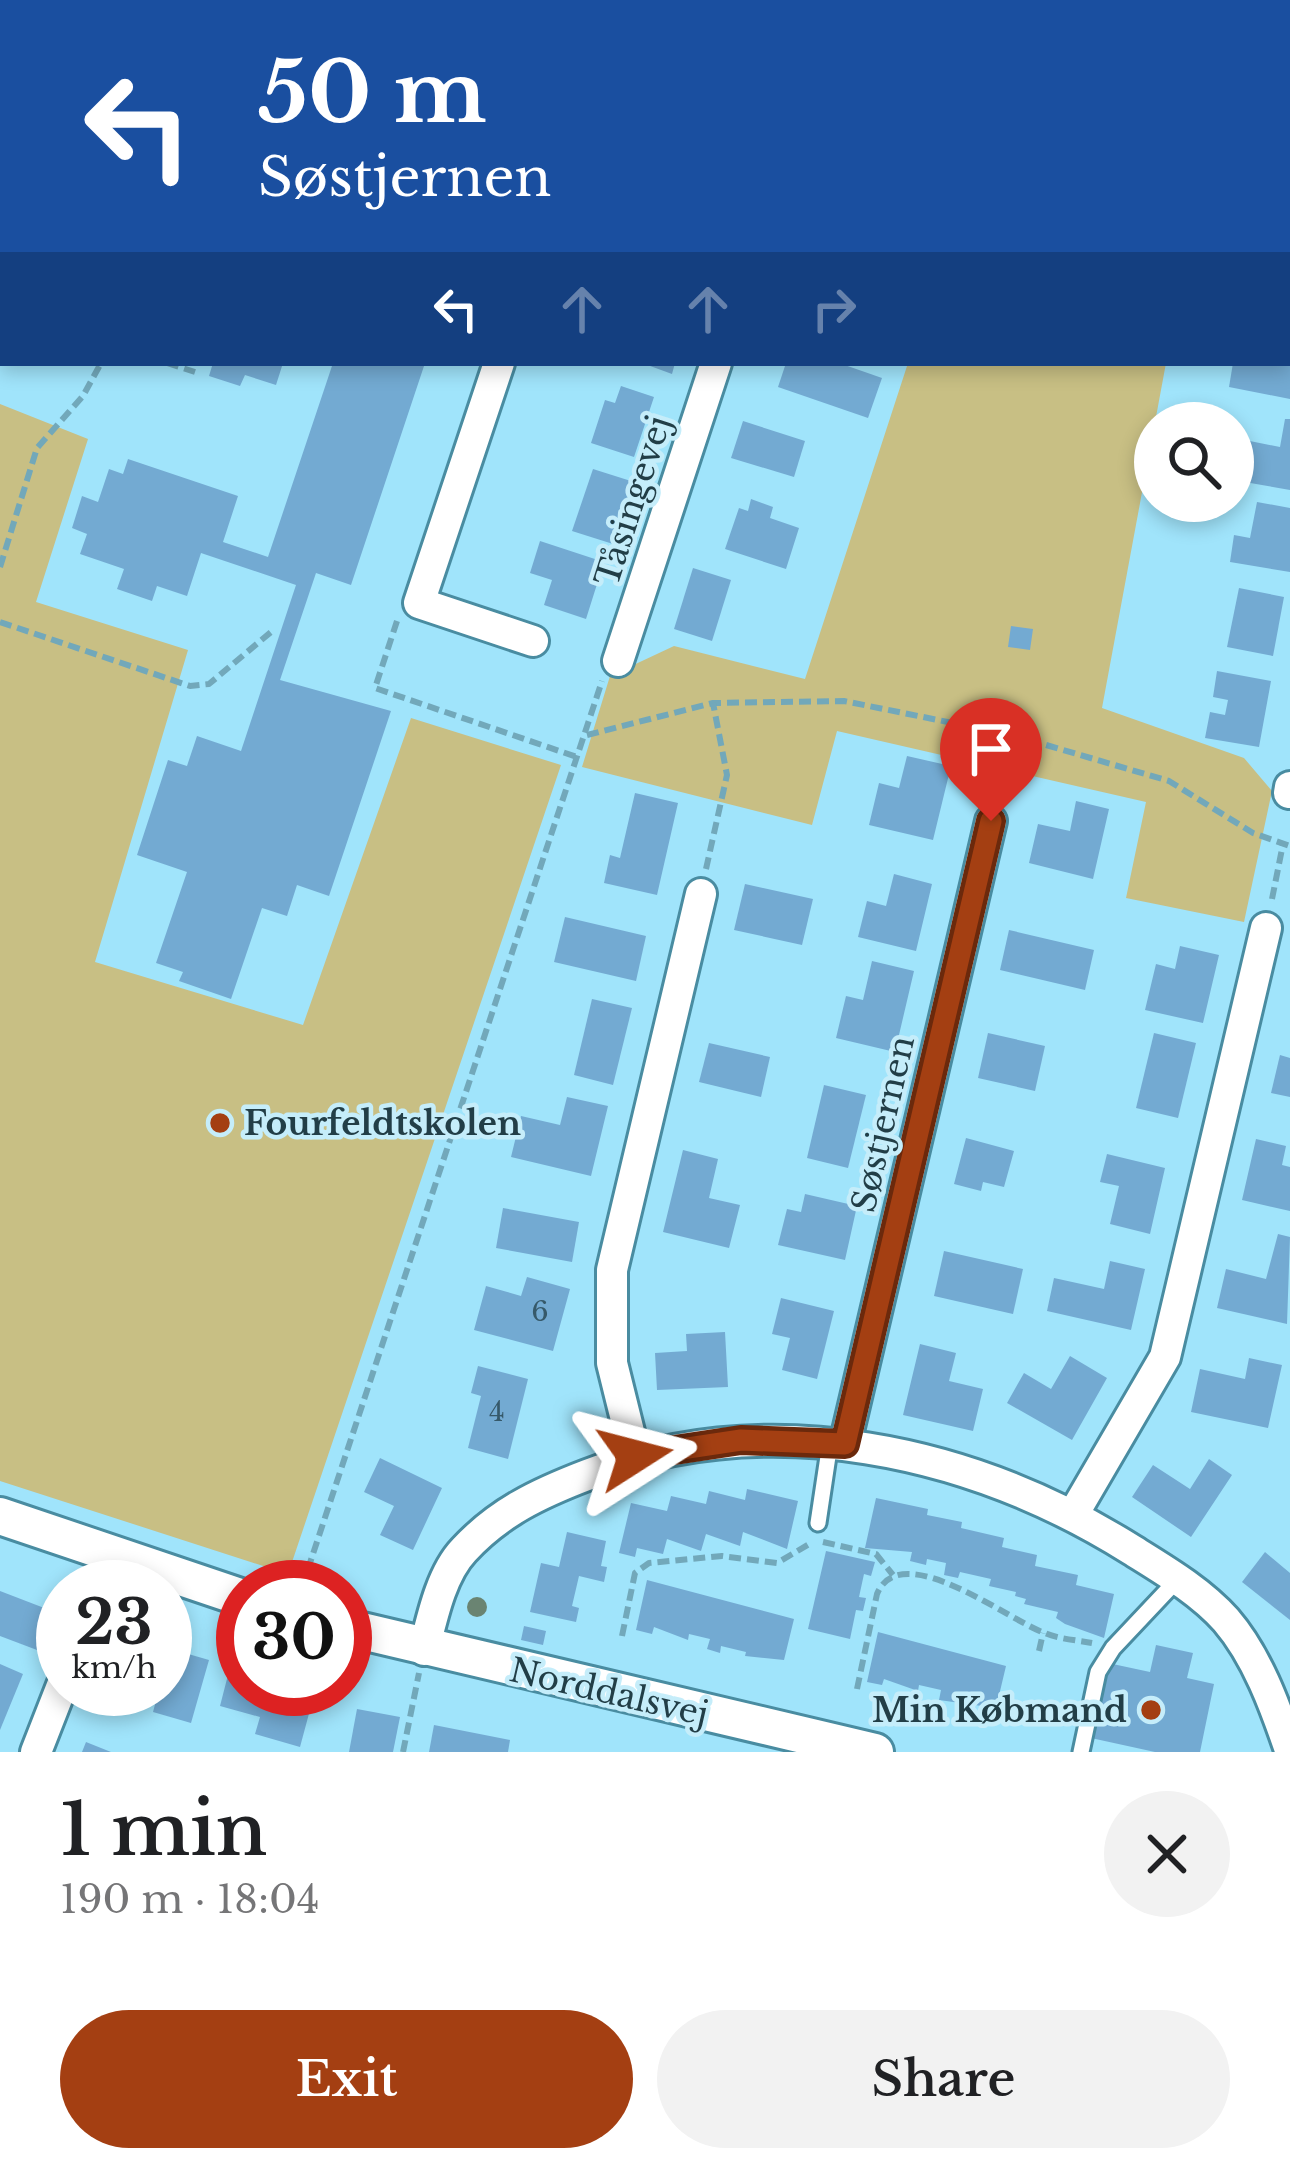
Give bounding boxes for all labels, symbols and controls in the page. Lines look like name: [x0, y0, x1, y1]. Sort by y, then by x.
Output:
text: 50 m: [258, 41, 487, 145]
icon: left: [60, 48, 216, 204]
text: Søstjernen: [258, 144, 552, 211]
icon: left: [423, 276, 489, 342]
icon: ahead: [549, 276, 615, 342]
icon: ahead: [675, 276, 741, 342]
icon: right: [801, 276, 867, 342]
map controls: [1134, 402, 1254, 522]
button: search: [1134, 402, 1254, 522]
street label: Tåsingevej: [586, 411, 680, 591]
pin: [940, 698, 1042, 821]
icon: arrive: [958, 716, 1024, 782]
street label: Søstjernen: [843, 1032, 923, 1216]
place label: Fourfeldtskolen: [244, 1103, 521, 1144]
marker: Fourfeldtskolen: [207, 1110, 233, 1136]
house number: 6: [531, 1295, 549, 1328]
position arrow: [572, 1393, 698, 1519]
house number: 4: [489, 1395, 505, 1428]
speed limit sign: 30: [216, 1560, 372, 1716]
text: 23: [75, 1586, 153, 1660]
text: km/h: [71, 1649, 157, 1686]
street label: Norddalsvej: [506, 1649, 712, 1735]
place label: Min Købmand: [872, 1690, 1127, 1731]
marker: Min Købmand: [1138, 1697, 1164, 1723]
text: 1 min: [60, 1785, 267, 1874]
button: close: [1104, 1791, 1230, 1917]
text: 190 m · 18:04: [60, 1875, 320, 1924]
button: Exit: [60, 2010, 633, 2148]
button: Share: [657, 2010, 1230, 2148]

